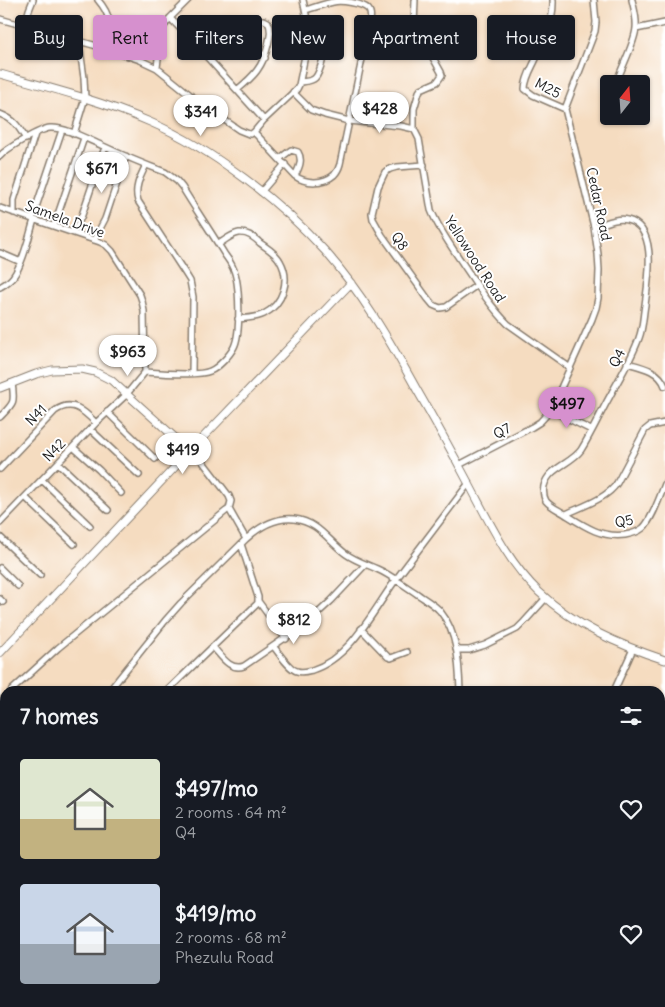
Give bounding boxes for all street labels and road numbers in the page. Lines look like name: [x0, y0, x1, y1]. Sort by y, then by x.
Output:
street label: M25: [532, 74, 564, 102]
street label: Cedar Road: [582, 166, 616, 242]
street label: Samela Drive: [23, 196, 107, 242]
street label: Yellowood Road: [440, 212, 510, 306]
street label: Q8: [387, 228, 413, 254]
street label: Q4: [605, 346, 629, 370]
street label: N41: [21, 400, 51, 430]
street label: Q7: [490, 419, 514, 443]
street label: N42: [39, 434, 70, 465]
street label: Q5: [613, 510, 635, 532]

